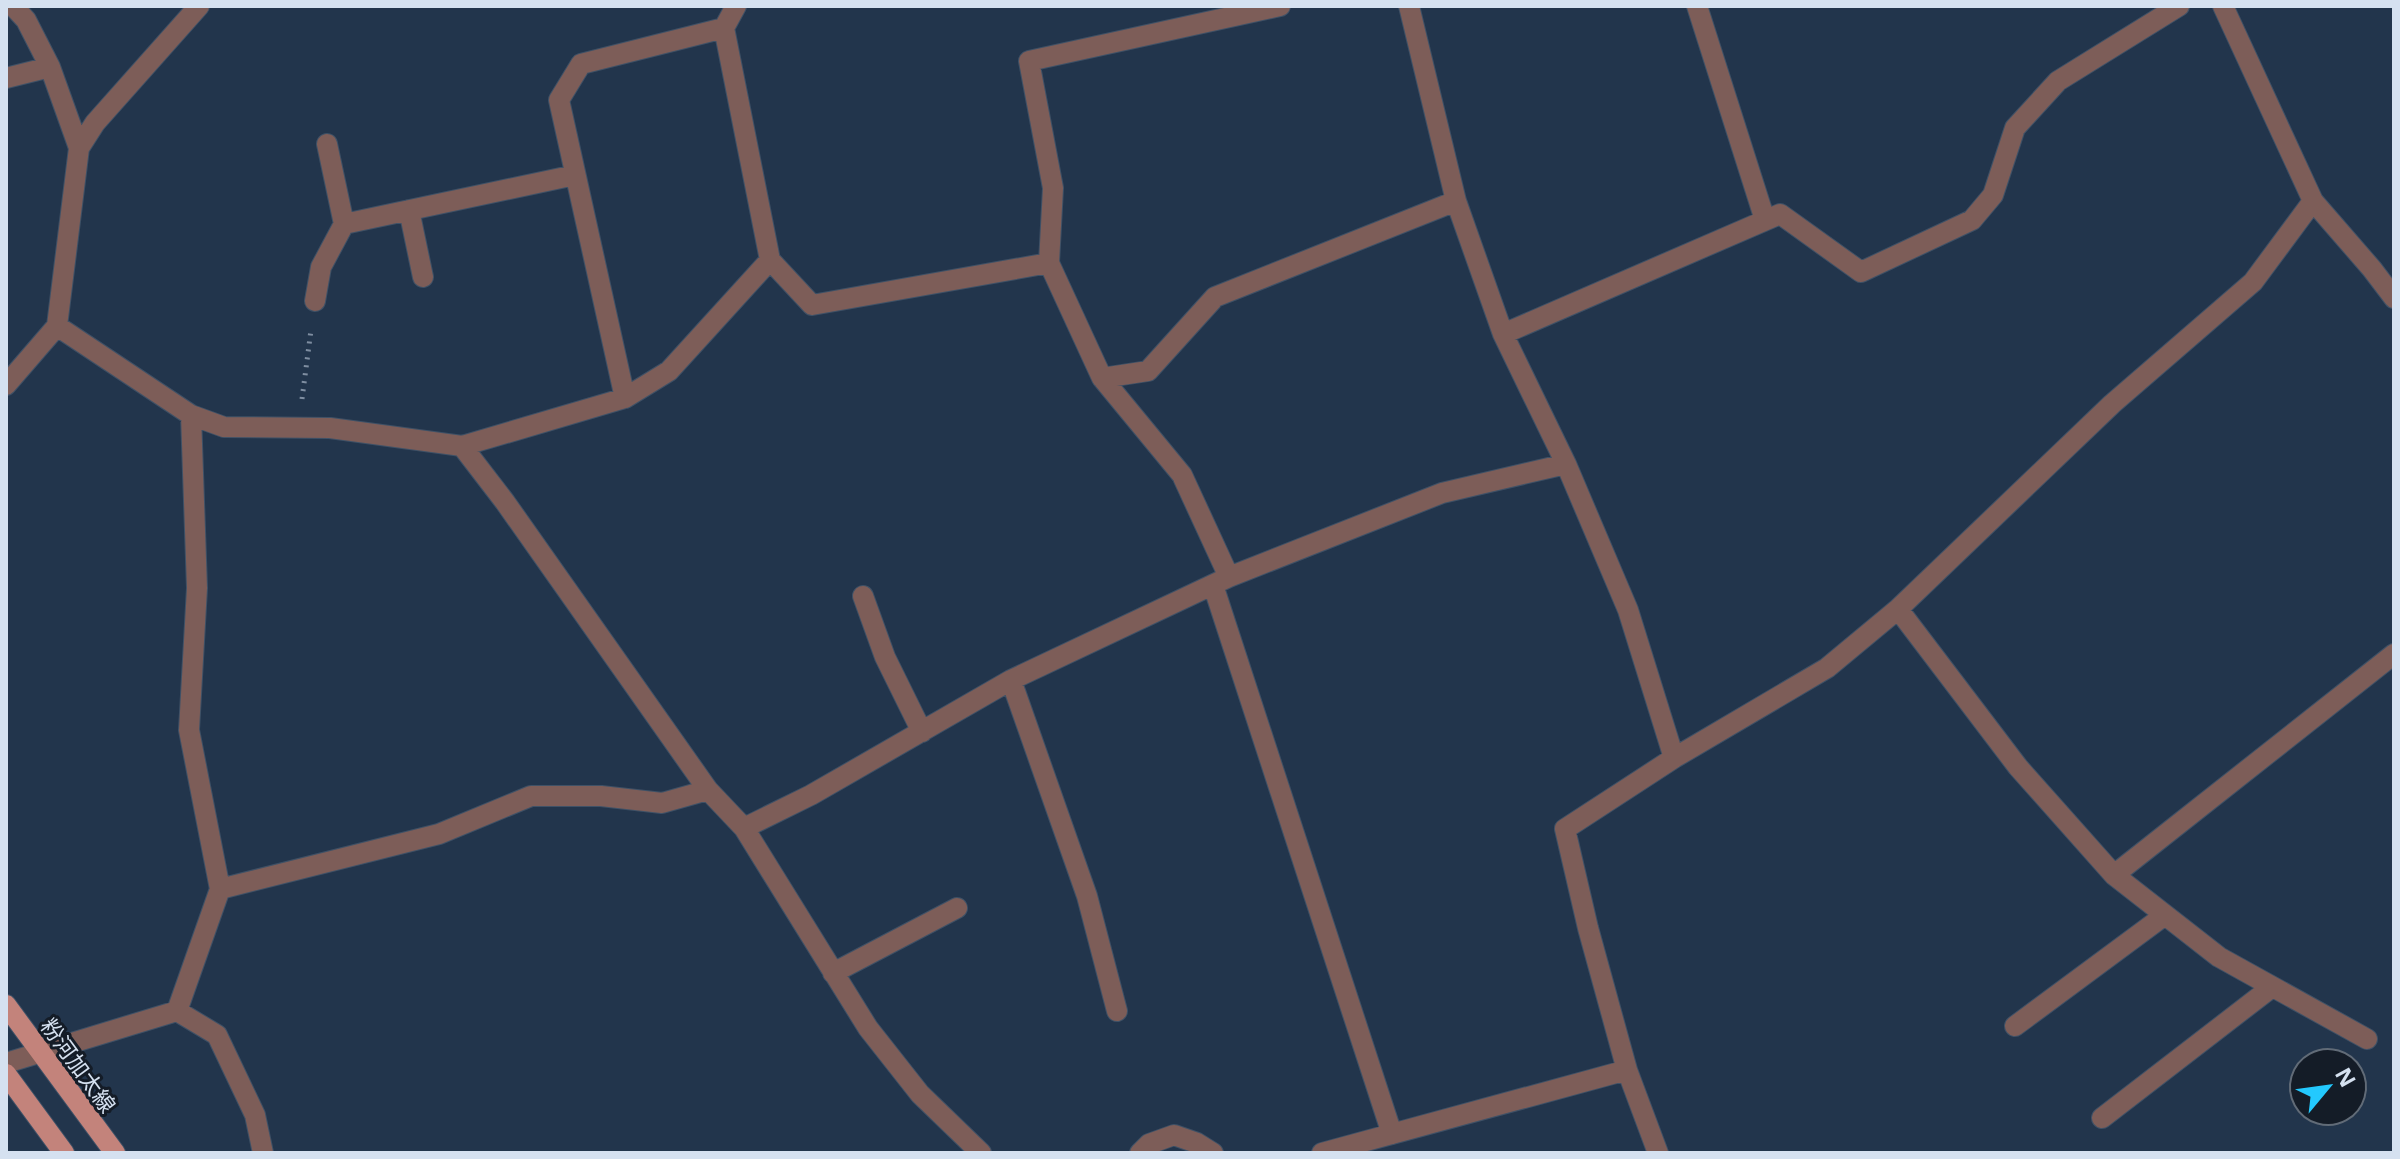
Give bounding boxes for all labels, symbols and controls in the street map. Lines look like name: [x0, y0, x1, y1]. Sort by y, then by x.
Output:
street label: 粉河加太線: [35, 1012, 123, 1118]
north arrow: [2288, 1047, 2368, 1127]
text: N: [2329, 1062, 2364, 1092]

